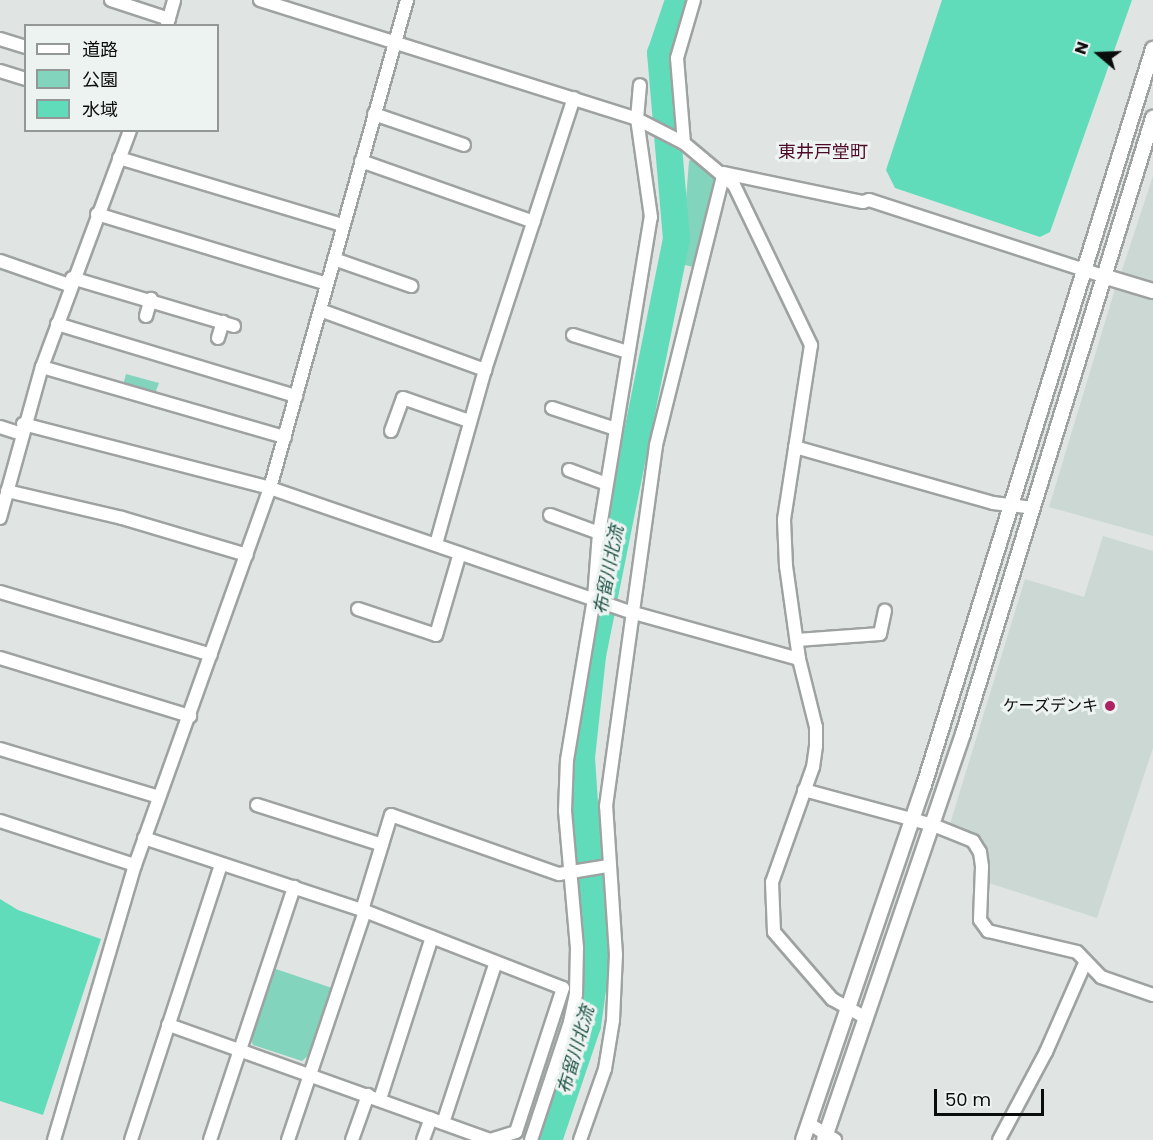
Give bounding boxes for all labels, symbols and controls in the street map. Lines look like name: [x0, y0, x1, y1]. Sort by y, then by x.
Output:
legend: [24, 24, 219, 132]
north arrow: [1069, 24, 1129, 84]
text: 道路: [82, 37, 118, 62]
text: N: [1069, 39, 1094, 57]
text: 公園: [82, 67, 118, 92]
text: 水域: [82, 97, 118, 122]
district label: 東井戸堂町: [778, 141, 868, 163]
water label: 布留川北流: [590, 524, 628, 616]
place label: ケーズデンキ: [1002, 696, 1098, 716]
marker: ケーズデンキ: [1103, 699, 1117, 713]
water label: 布留川北流: [553, 1004, 599, 1096]
scale bar: [937, 1077, 1046, 1115]
text: 50 m: [945, 1087, 991, 1112]

